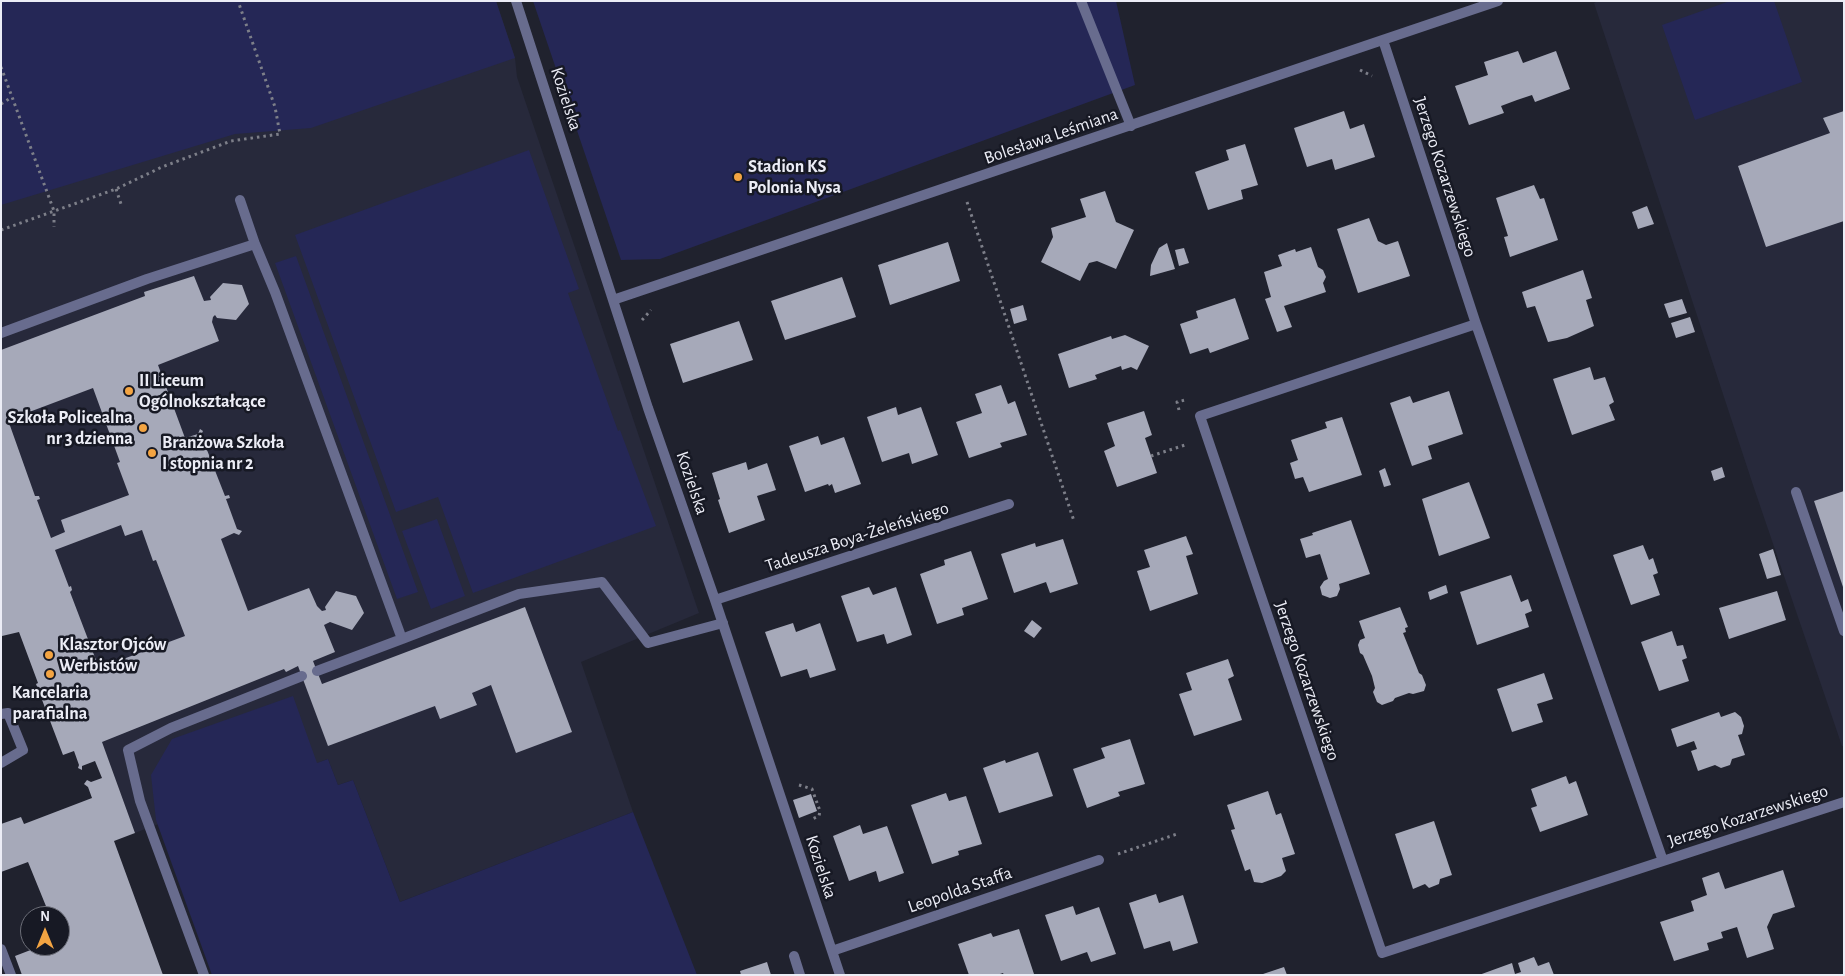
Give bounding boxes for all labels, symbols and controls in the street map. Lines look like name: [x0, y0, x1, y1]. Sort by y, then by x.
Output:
street label: Kozielska: [546, 65, 586, 133]
street label: Jerzego Kozarzewskiego: [1409, 94, 1481, 260]
street label: Bolesława Leśmiana: [981, 103, 1121, 169]
place label: Stadion KS Polonia Nysa: [748, 156, 841, 198]
marker: Stadion KS Polonia Nysa: [732, 171, 744, 183]
place label: II Liceum Ogólnokształcące: [139, 370, 266, 412]
marker: II Liceum Ogólnokształcące: [123, 385, 135, 397]
place label: Szkoła Policealna nr 3 dzienna: [8, 407, 133, 449]
marker: Szkoła Policealna nr 3 dzienna: [137, 422, 149, 434]
place label: Branżowa Szkoła I stopnia nr 2: [162, 432, 284, 474]
marker: Branżowa Szkoła I stopnia nr 2: [146, 447, 158, 459]
street label: Kozielska: [671, 449, 713, 517]
street label: Tadeusza Boya-Żeleńskiego: [762, 497, 952, 577]
street label: Jerzego Kozarzewskiego: [1270, 598, 1344, 764]
place label: Klasztor Ojców Werbistów: [59, 634, 166, 676]
marker: Klasztor Ojców Werbistów: [43, 649, 55, 661]
marker: Kancelaria parafialna: [44, 668, 56, 680]
place label: Kancelaria parafialna: [12, 682, 88, 724]
street label: Jerzego Kozarzewskiego: [1665, 780, 1831, 852]
street label: Kozielska: [801, 833, 841, 901]
street label: Leopolda Staffa: [905, 862, 1015, 918]
north arrow: [20, 906, 70, 956]
text: N: [40, 910, 50, 924]

